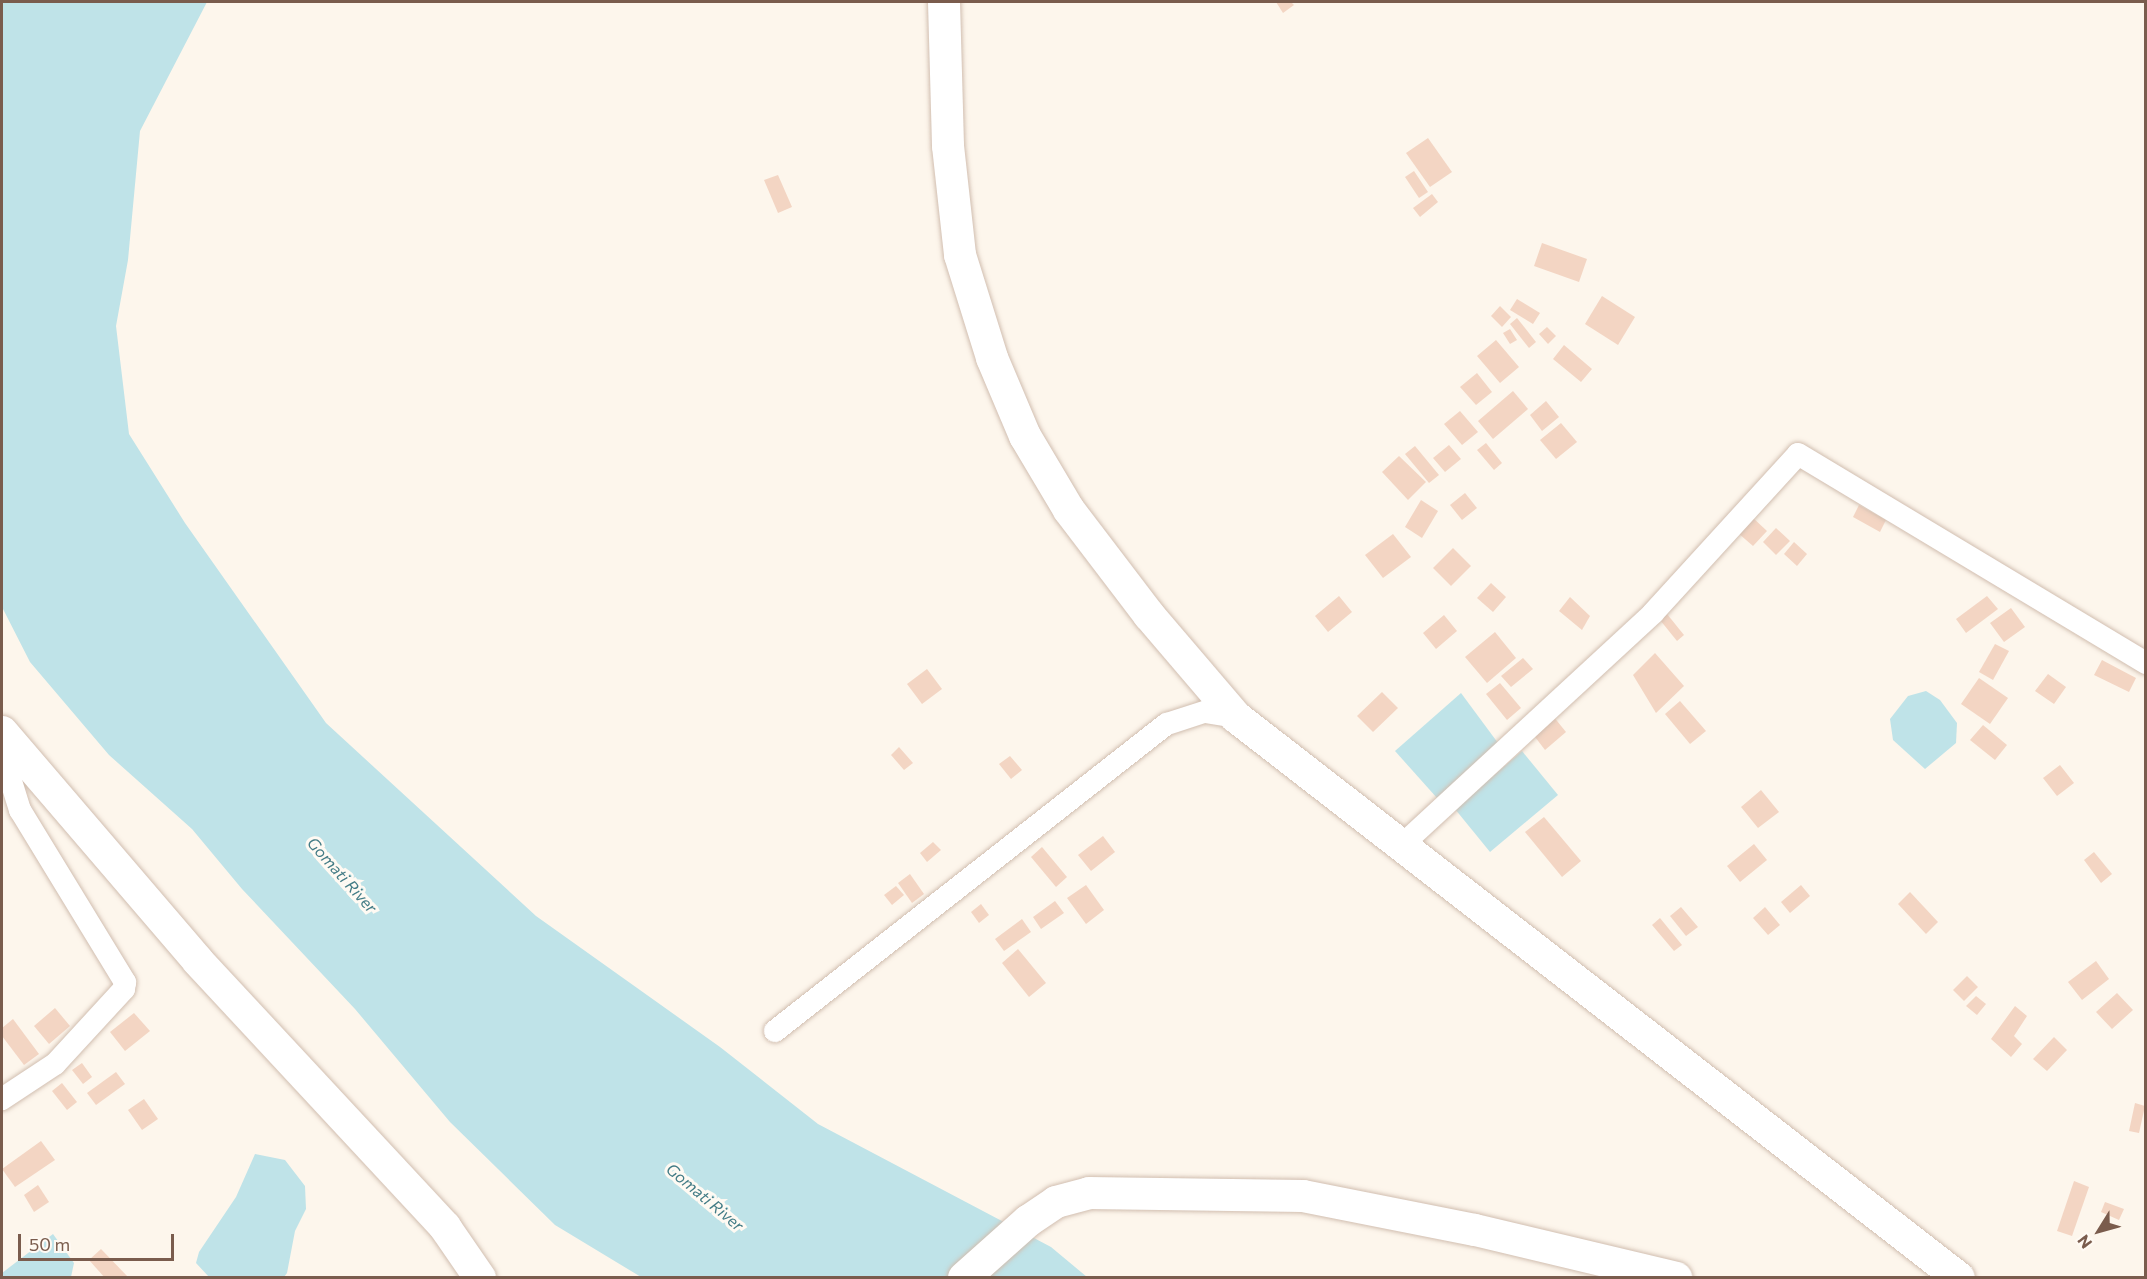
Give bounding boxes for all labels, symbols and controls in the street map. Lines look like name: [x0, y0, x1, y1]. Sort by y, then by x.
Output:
water label: Gomati River: [303, 833, 381, 917]
water label: Gomati River: [662, 1159, 748, 1235]
north arrow: [2069, 1201, 2129, 1261]
scale bar: [21, 1222, 177, 1260]
text: N: [2073, 1232, 2095, 1253]
text: 50 m: [29, 1233, 70, 1255]

